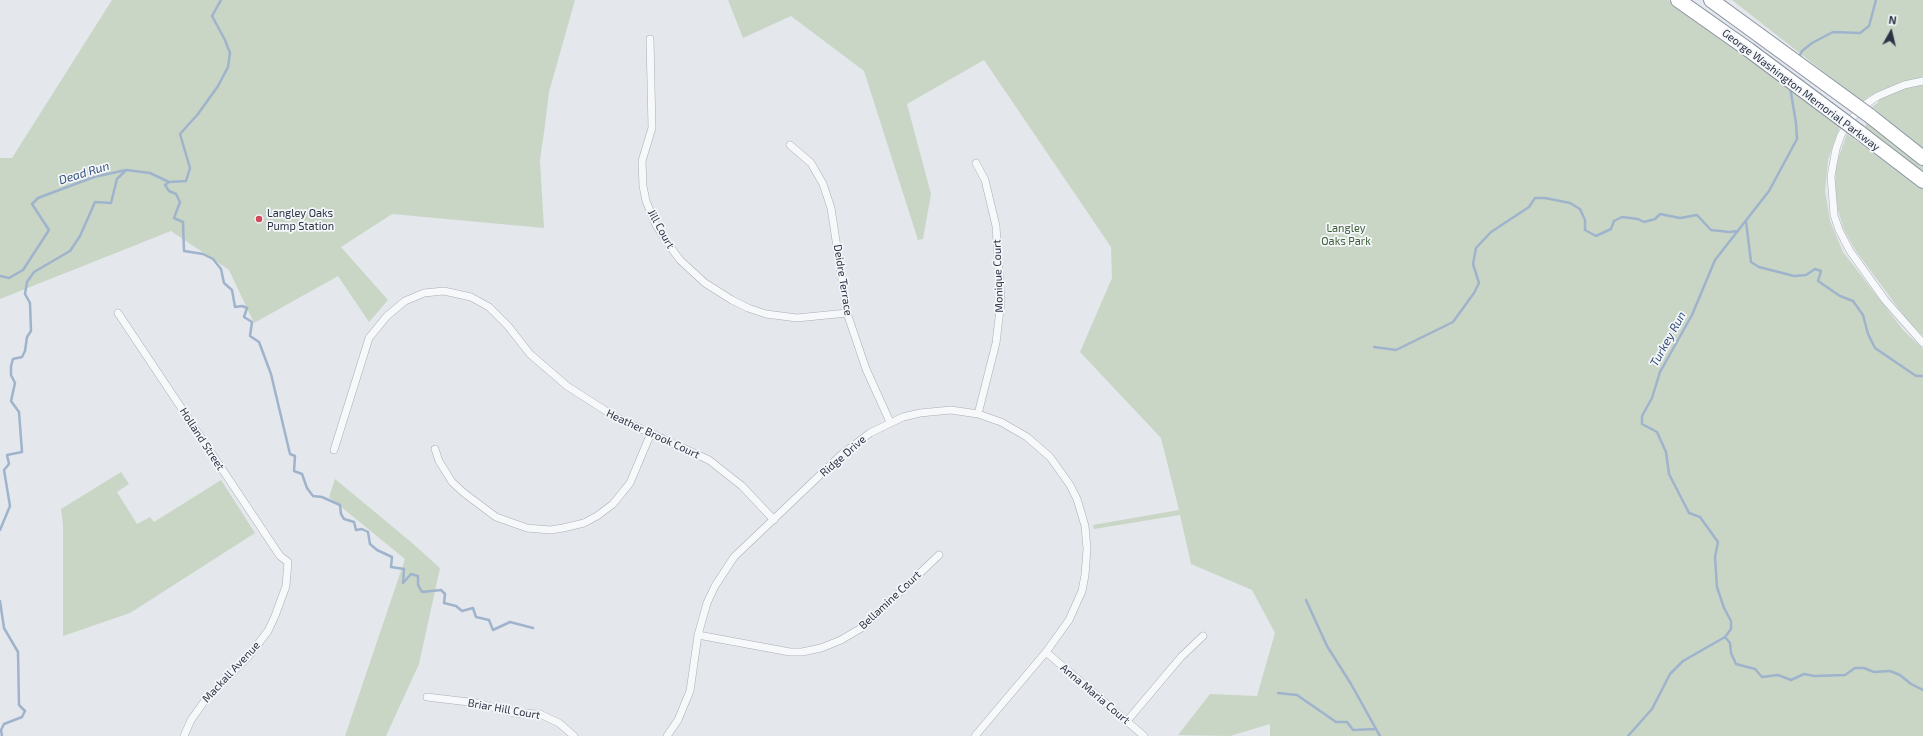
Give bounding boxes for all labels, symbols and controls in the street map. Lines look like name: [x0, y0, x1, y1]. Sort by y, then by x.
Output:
north arrow: [1871, 12, 1911, 52]
text: N: [1888, 13, 1898, 27]
street label: George Washington Memorial Parkway: [1719, 26, 1883, 154]
water label: Dead Run: [57, 159, 111, 187]
place label: Langley Oaks Pump Station: [267, 206, 334, 232]
street label: Jill Court: [645, 207, 677, 251]
marker: Langley Oaks Pump Station: [254, 214, 264, 224]
park label: Langley Oaks Park: [1321, 221, 1371, 247]
street label: Monique Court: [990, 239, 1006, 313]
street label: Deidre Terrace: [831, 243, 855, 317]
water label: Turkey Run: [1647, 309, 1689, 369]
street label: Holland Street: [177, 405, 227, 473]
street label: Heather Brook Court: [604, 407, 702, 461]
street label: Ridge Drive: [817, 433, 869, 479]
street label: Bellamine Court: [856, 568, 924, 632]
street label: Mackall Avenue: [199, 639, 263, 705]
street label: Anna Maria Court: [1058, 661, 1132, 727]
street label: Briar Hill Court: [467, 696, 541, 722]

